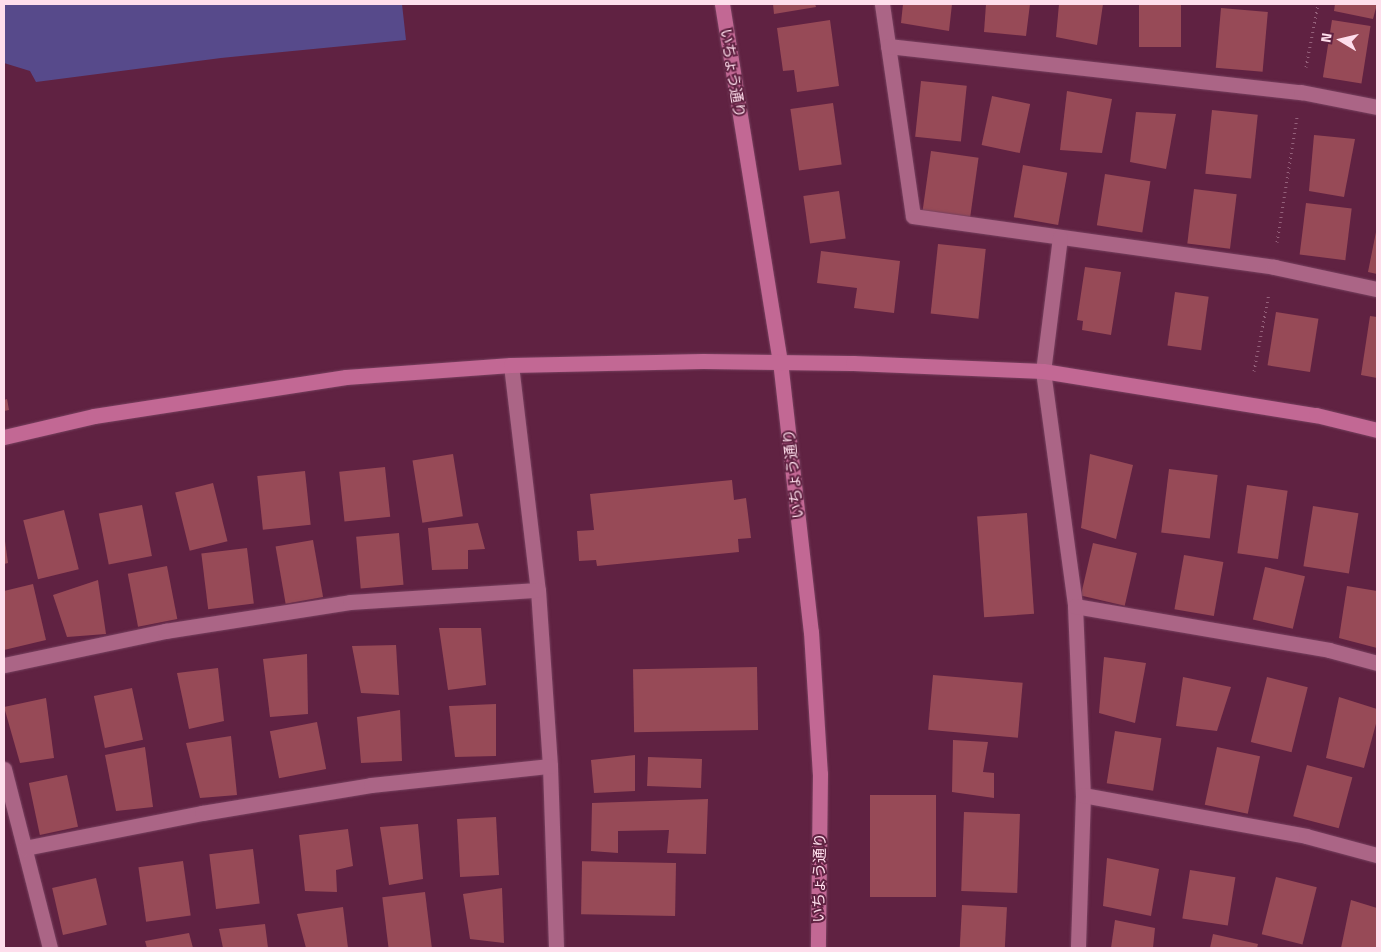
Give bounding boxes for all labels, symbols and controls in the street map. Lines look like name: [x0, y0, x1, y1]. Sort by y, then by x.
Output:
north arrow: [1316, 15, 1366, 65]
street label: いちょう通り: [717, 27, 749, 119]
text: N: [1315, 31, 1337, 44]
street label: いちょう通り: [779, 428, 807, 520]
street label: いちょう通り: [809, 833, 829, 923]

